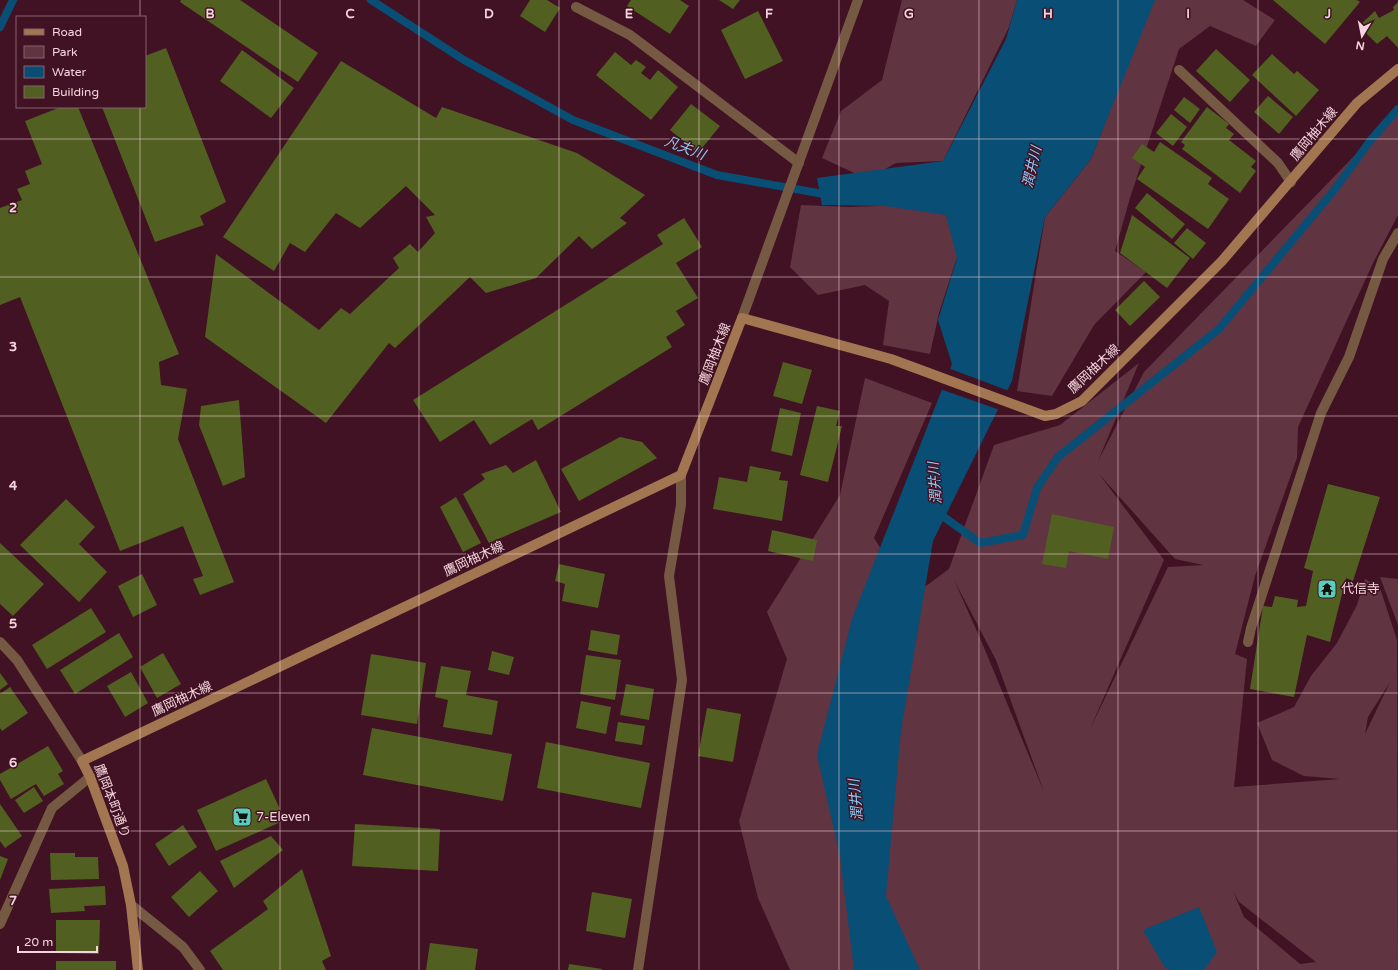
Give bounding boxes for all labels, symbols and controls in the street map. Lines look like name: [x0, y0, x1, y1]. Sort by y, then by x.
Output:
text: B: [205, 6, 215, 22]
text: C: [345, 6, 355, 22]
text: D: [484, 6, 494, 22]
text: E: [625, 6, 633, 22]
text: F: [765, 6, 773, 22]
text: G: [904, 6, 914, 22]
text: H: [1043, 6, 1053, 22]
text: I: [1186, 6, 1190, 22]
text: J: [1324, 6, 1331, 22]
legend: [16, 16, 146, 108]
north arrow: [1342, 16, 1382, 56]
text: Road: [52, 25, 82, 39]
text: N: [1355, 38, 1366, 53]
text: Park: [52, 45, 78, 59]
text: Water: [52, 65, 87, 79]
text: Building: [52, 85, 99, 99]
street label: 鷹岡柚木線: [1287, 104, 1341, 164]
water label: 凡夫川: [662, 133, 710, 164]
water label: 潤井川: [1019, 143, 1045, 189]
text: 2: [9, 200, 17, 216]
street label: 鷹岡柚木線: [696, 321, 734, 387]
text: 3: [9, 339, 17, 355]
street label: 鷹岡柚木線: [1065, 341, 1123, 397]
water label: 潤井川: [925, 459, 945, 505]
text: 4: [9, 478, 18, 494]
street label: 鷹岡柚木線: [441, 538, 507, 580]
temple icon: 代信寺: [1316, 578, 1338, 600]
place label: 代信寺: [1341, 581, 1380, 597]
text: 5: [9, 616, 17, 632]
street label: 鷹岡柚木線: [149, 678, 215, 720]
text: 6: [9, 755, 17, 771]
street label: 鷹岡本町通り: [91, 762, 133, 840]
water label: 潤井川: [846, 776, 866, 822]
supermarket icon: 7-Eleven: [231, 806, 253, 828]
place label: 7-Eleven: [256, 809, 310, 825]
text: 7: [9, 893, 17, 909]
scale bar: [18, 928, 97, 954]
text: 20 m: [24, 935, 53, 949]

